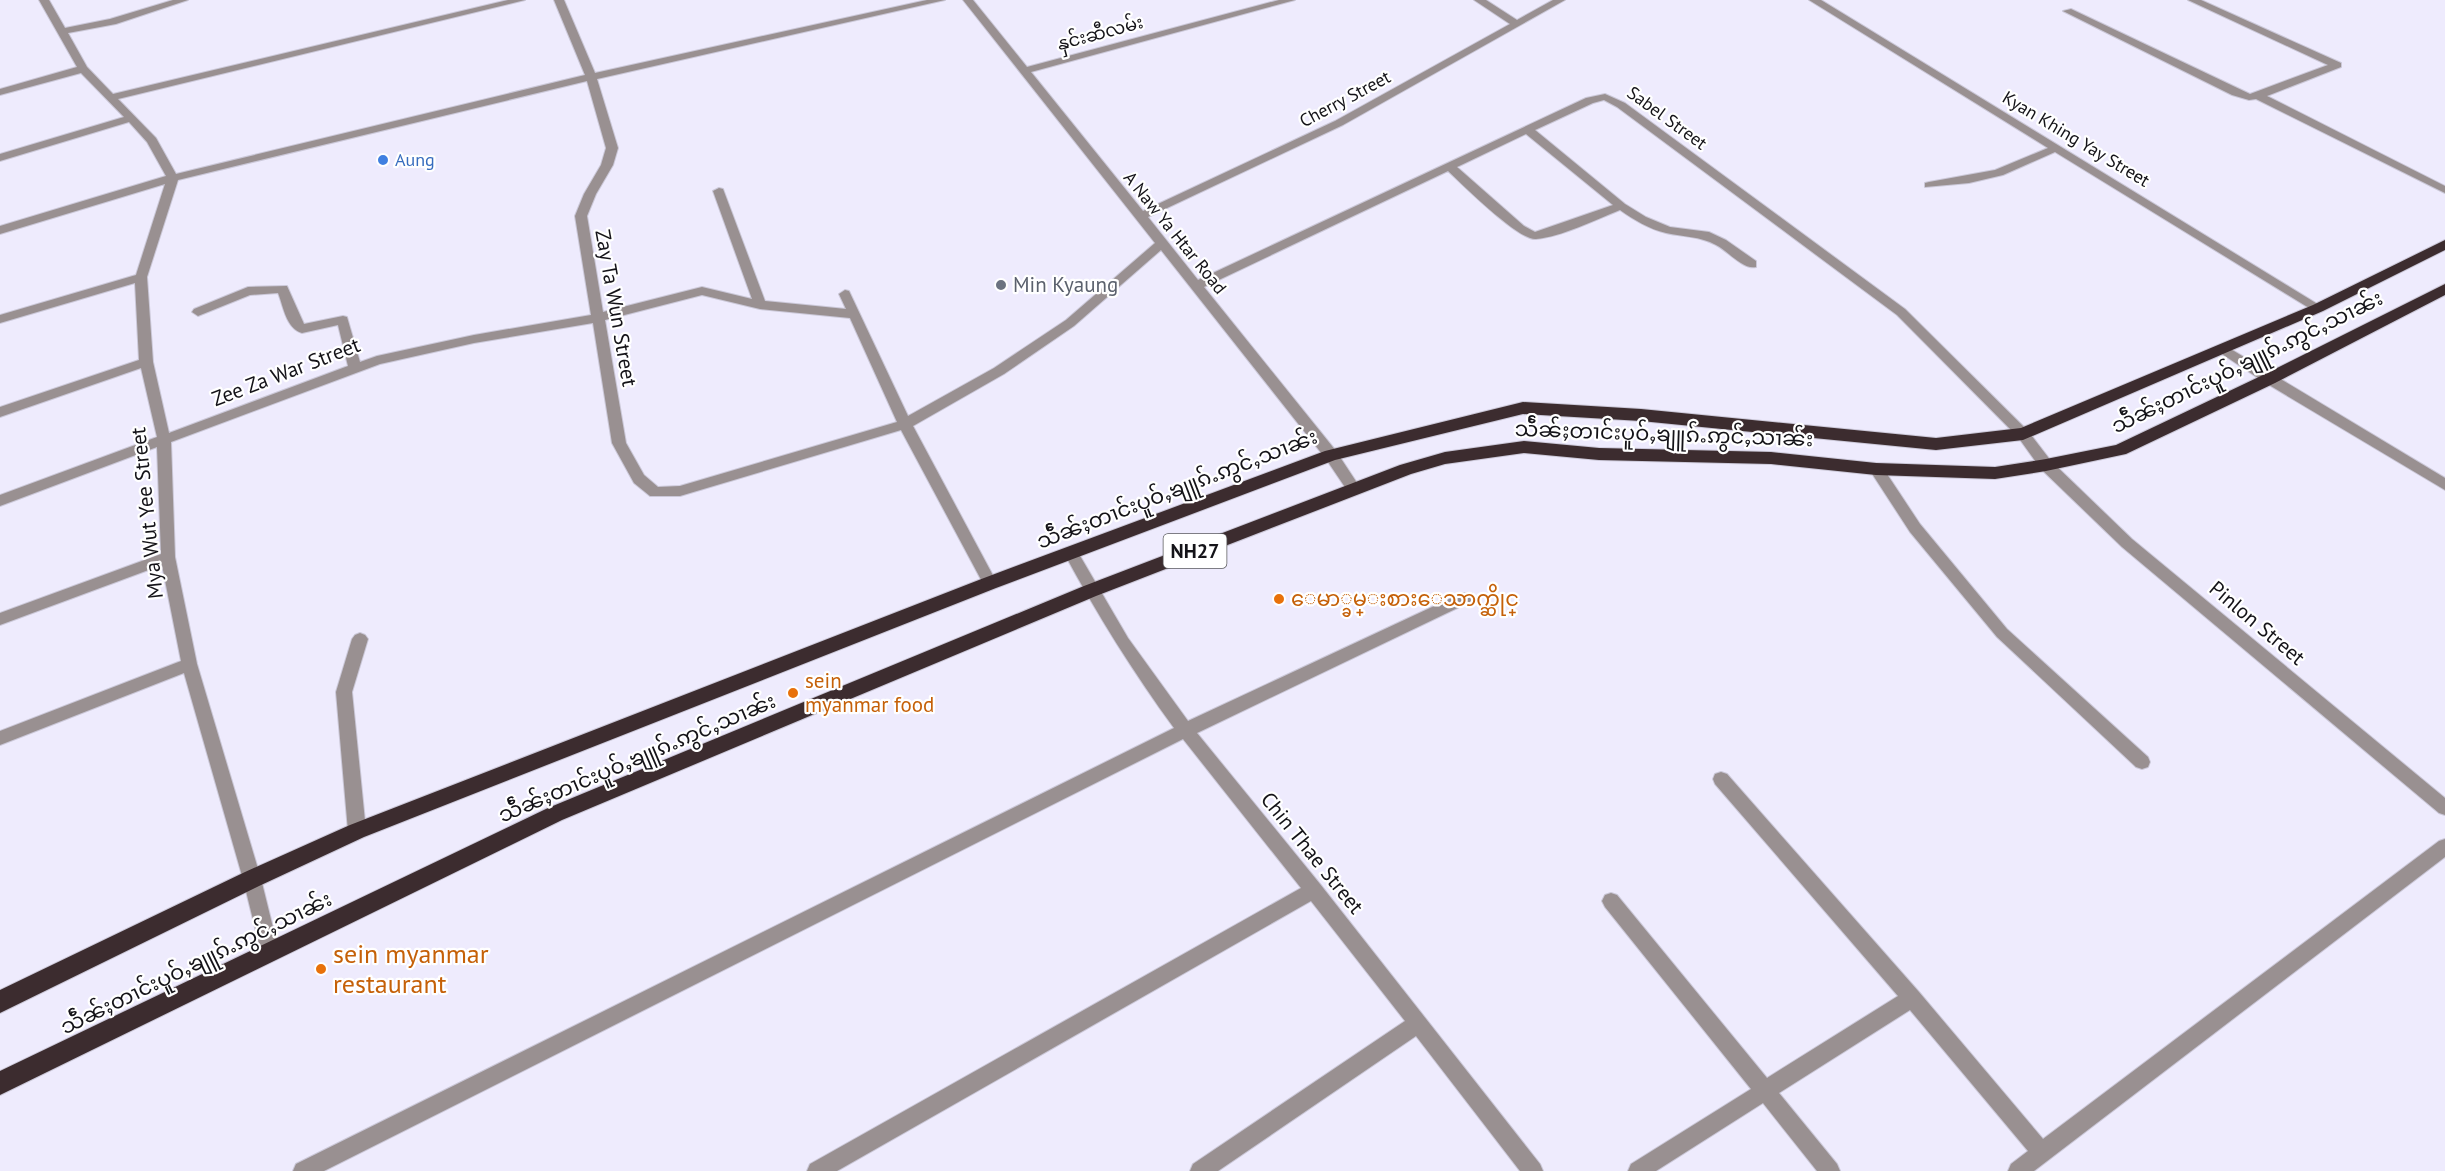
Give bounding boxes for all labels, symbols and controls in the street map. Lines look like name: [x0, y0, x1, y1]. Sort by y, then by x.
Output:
street label: နှင်းဆီလမ်း: [1054, 8, 1146, 59]
street label: Cherry Street: [1295, 65, 1394, 132]
street label: Sabel Street: [1623, 81, 1712, 154]
street label: Kyan Khing Yay Street: [1998, 86, 2154, 192]
place label: Aung: [395, 148, 435, 171]
marker: Aung: [376, 153, 390, 167]
street label: A Naw Ya Htar Road: [1119, 167, 1232, 299]
street label: Zay Ta Wun Street: [589, 227, 644, 389]
place label: Min Kyaung: [1013, 271, 1118, 298]
marker: Min Kyaung: [994, 278, 1008, 292]
street label: သဵႅၼ်ႈတၢင်းပူဝ်ႇၶျူၵ်ႉဢွင်ႇသၢၼ်း: [2106, 282, 2389, 444]
street label: Zee Za War Street: [208, 331, 364, 412]
street label: သဵႅၼ်ႈတၢင်းပူဝ်ႇၶျူၵ်ႉဢွင်ႇသၢၼ်း: [1514, 413, 1814, 457]
street label: သဵႅၼ်ႈတၢင်းပူဝ်ႇၶျူၵ်ႉဢွင်ႇသၢၼ်း: [1032, 421, 1323, 559]
street label: Mya Wut Yee Street: [124, 426, 169, 600]
road number: NH27: [1164, 534, 1226, 568]
street label: Pinlon Street: [2204, 575, 2311, 671]
place label: ေမာ္ခမ္းစားေသာက္ဆိုင္: [1291, 583, 1519, 617]
marker: ေမာ္ခမ္းစားေသာက္ဆိုင္: [1272, 592, 1286, 606]
place label: sein myanmar food: [805, 667, 934, 718]
street label: သဵႅၼ်ႈတၢင်းပူဝ်ႇၶျူၵ်ႉဢွင်ႇသၢၼ်း: [493, 685, 781, 833]
marker: sein myanmar food: [786, 686, 800, 700]
street label: Chin Thae Street: [1255, 786, 1370, 919]
street label: သဵႅၼ်ႈတၢင်းပူဝ်ႇၶျူၵ်ႉဢွင်ႇသၢၼ်း: [55, 883, 338, 1045]
place label: sein myanmar restaurant: [333, 937, 489, 1000]
marker: sein myanmar restaurant: [314, 962, 328, 976]

